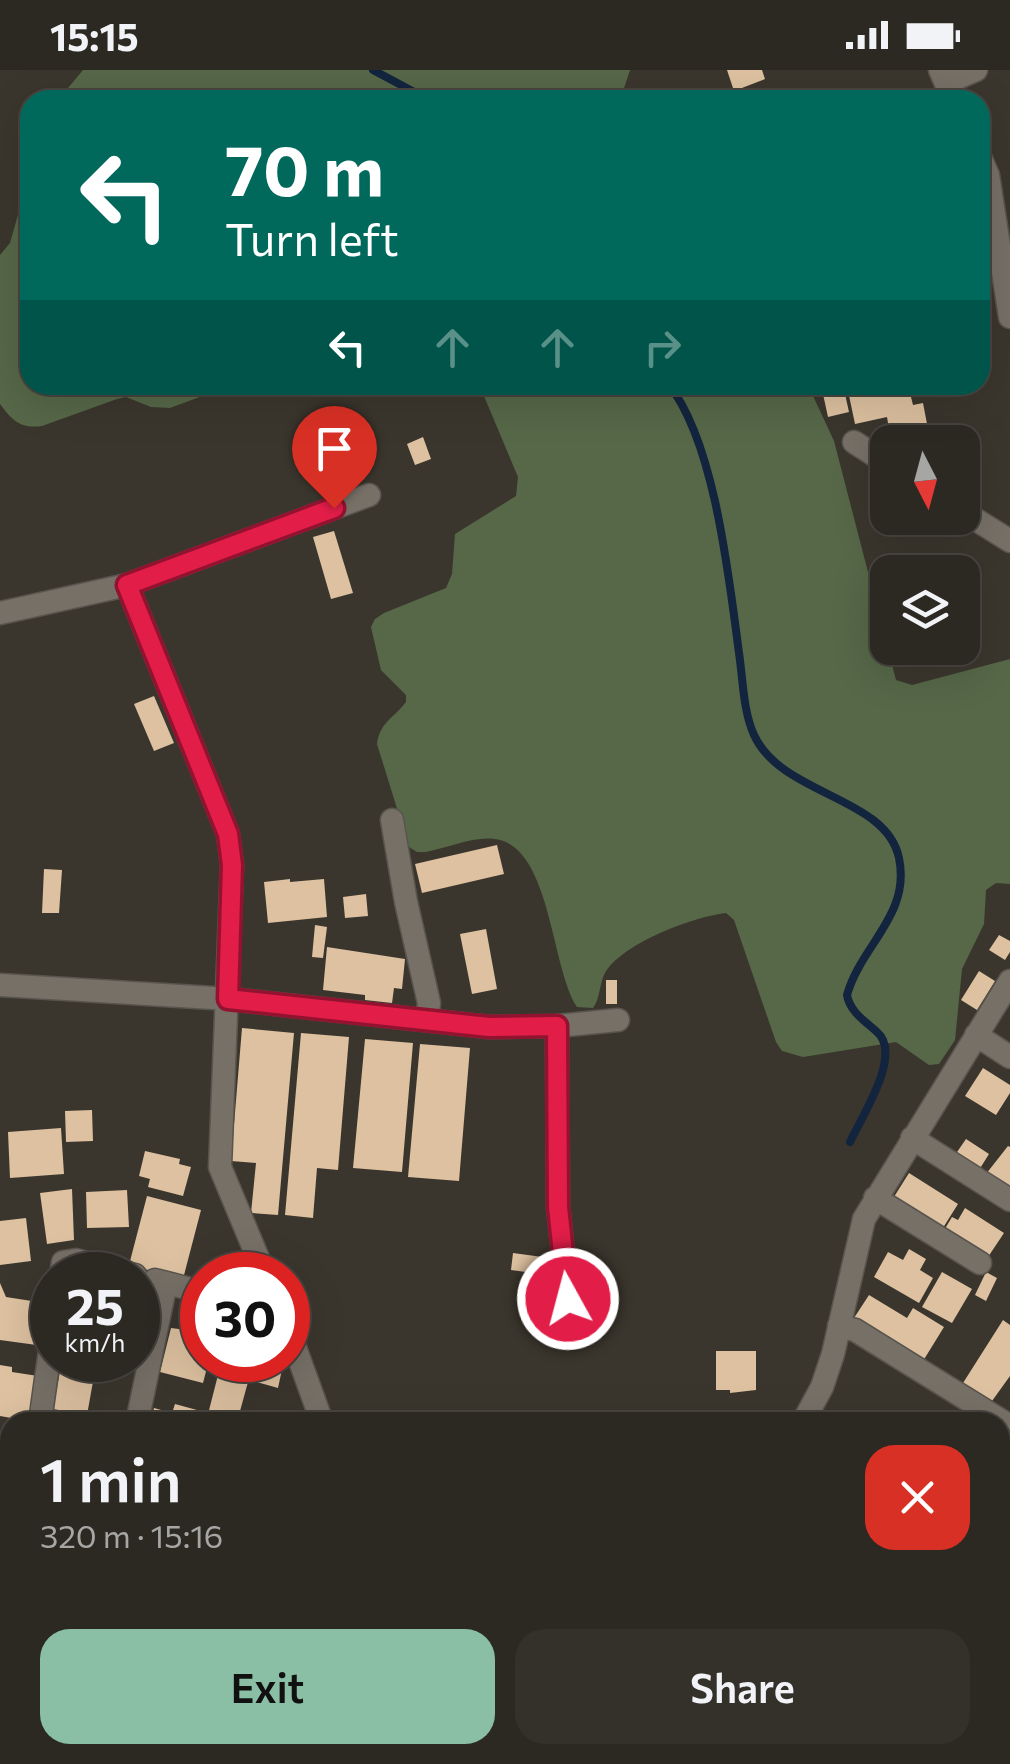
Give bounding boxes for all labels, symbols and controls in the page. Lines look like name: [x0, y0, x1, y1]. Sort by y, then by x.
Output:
text: 15:15: [50, 12, 139, 59]
text: 70 m: [225, 125, 384, 210]
icon: left: [60, 130, 190, 260]
text: Turn left: [225, 210, 399, 265]
icon: left: [320, 320, 375, 375]
icon: ahead: [425, 320, 480, 375]
icon: ahead: [530, 320, 585, 375]
icon: right: [635, 320, 690, 375]
pin: [292, 406, 377, 509]
icon: arrive: [307, 421, 362, 476]
north arrow: [870, 425, 980, 535]
map controls: [870, 425, 980, 665]
button: layers: [870, 555, 980, 665]
position arrow: [516, 1247, 620, 1351]
speed limit sign: 30: [180, 1252, 310, 1382]
text: 25: [66, 1274, 124, 1335]
text: km/h: [65, 1327, 125, 1357]
text: 1 min: [40, 1441, 181, 1514]
button: close: [865, 1445, 970, 1550]
text: 320 m · 15:16: [40, 1515, 223, 1555]
button: Exit: [40, 1629, 495, 1744]
button: Share: [515, 1629, 970, 1744]

